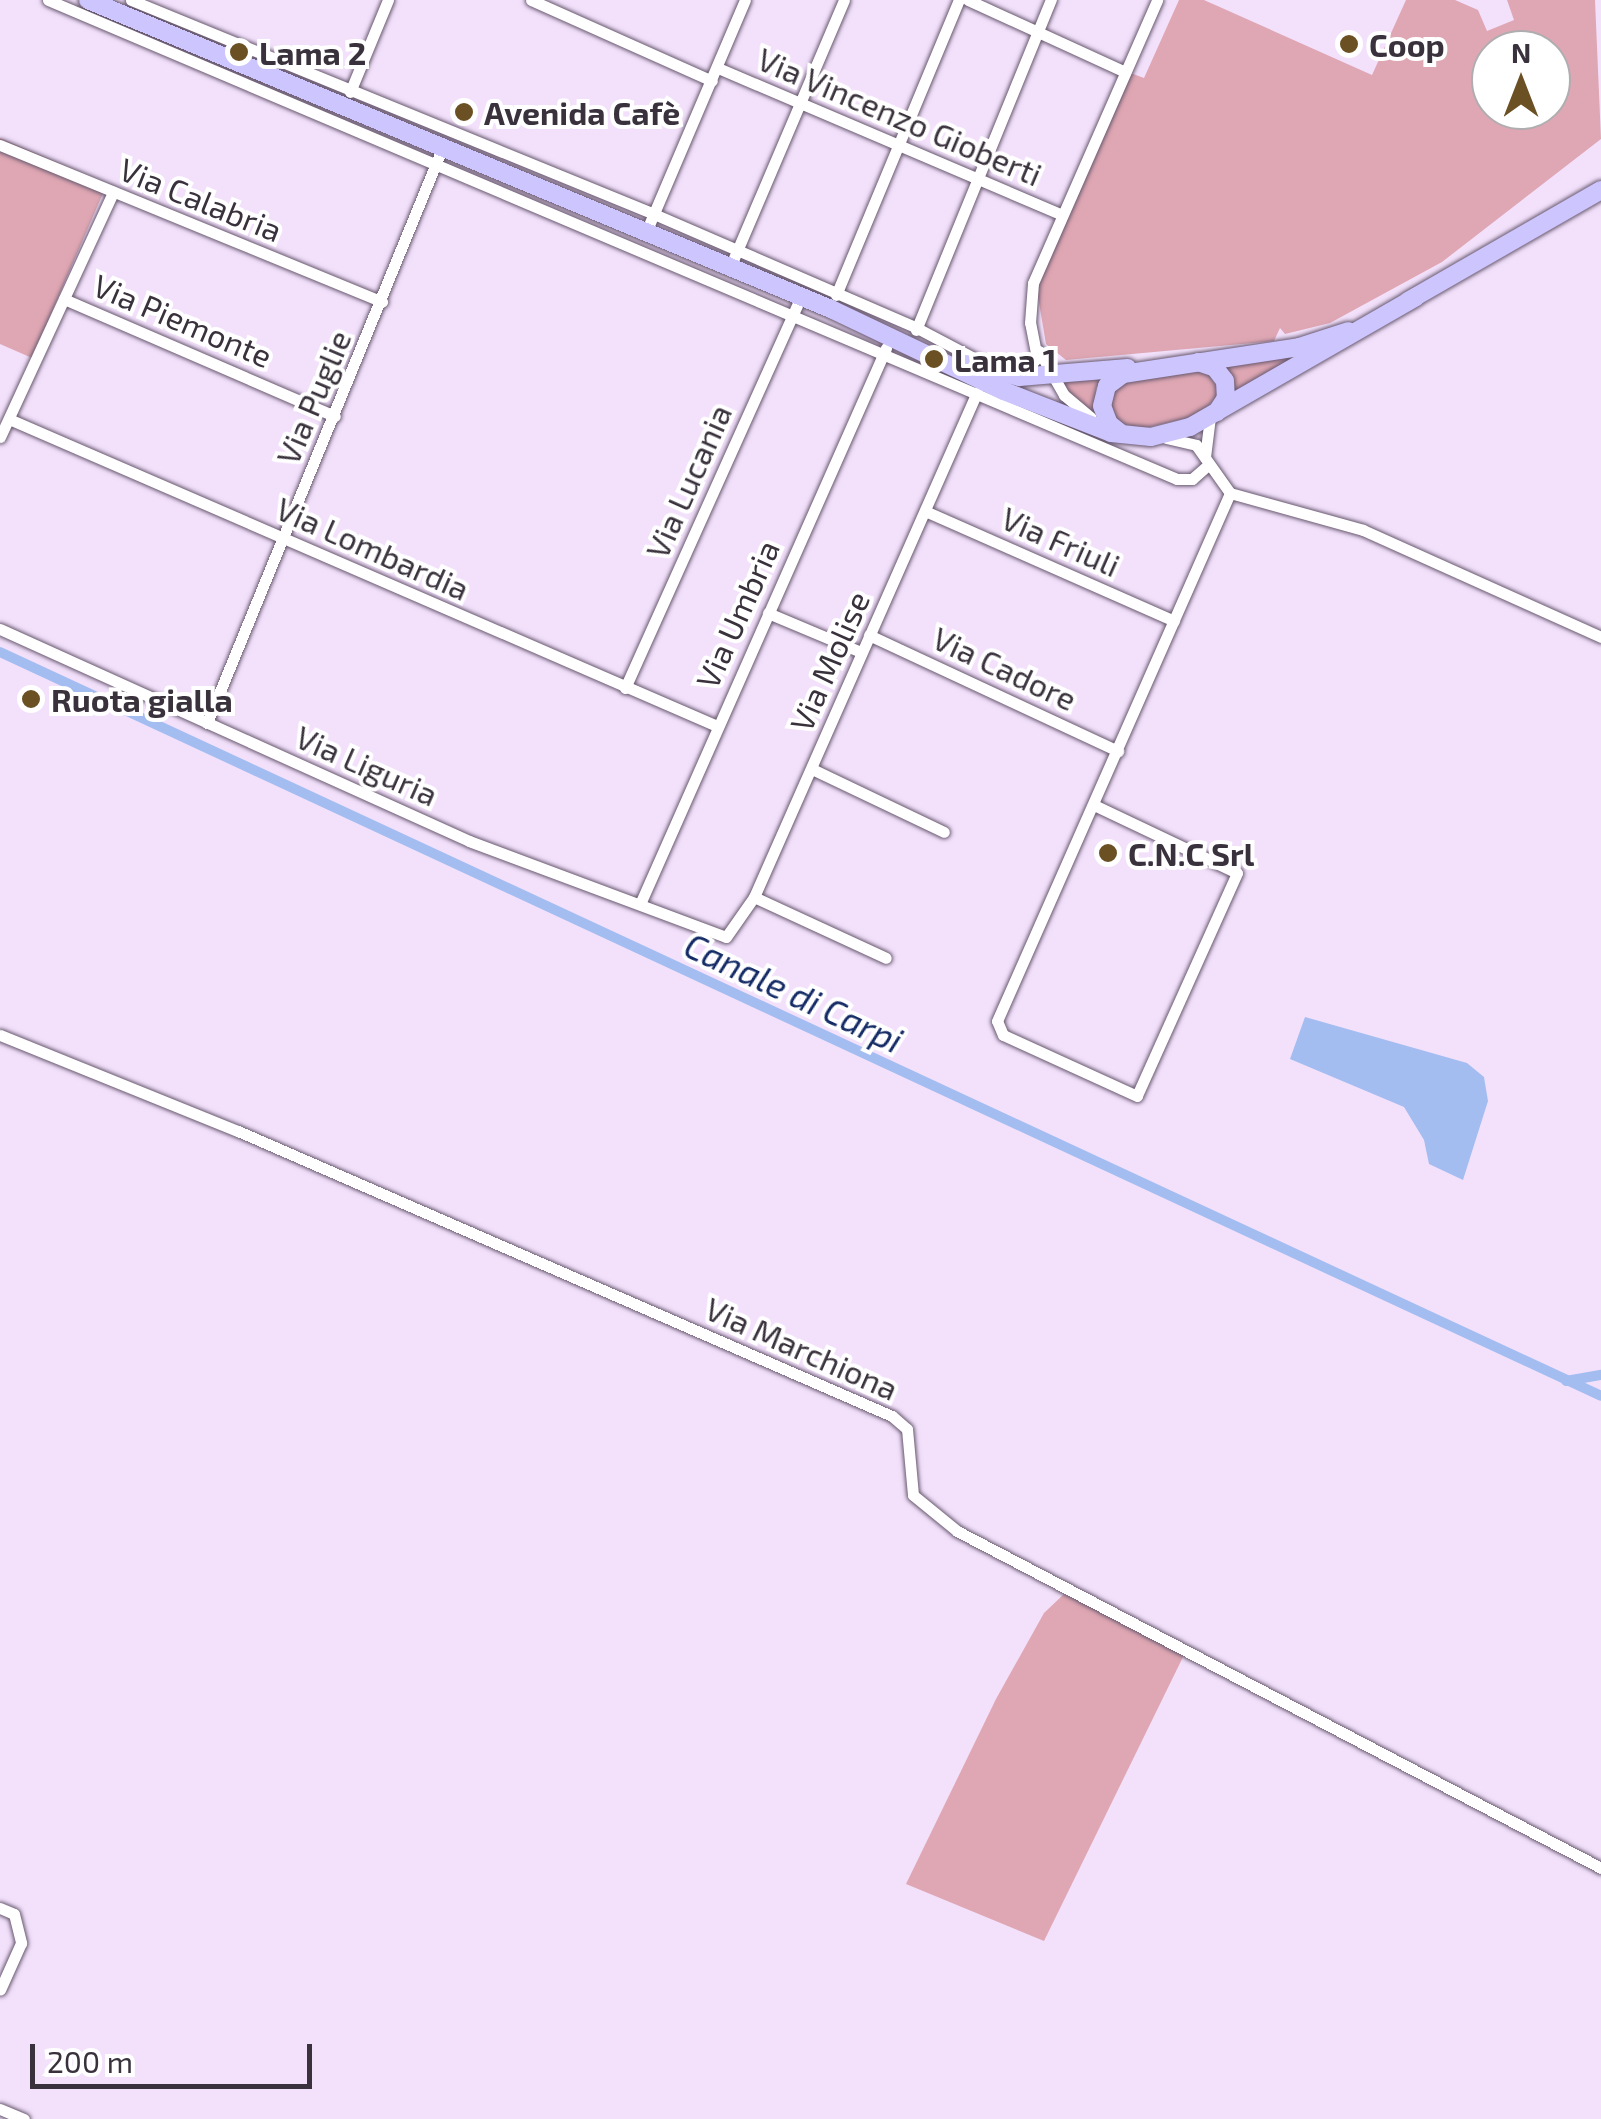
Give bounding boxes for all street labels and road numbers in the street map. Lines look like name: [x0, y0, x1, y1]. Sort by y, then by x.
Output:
street label: Via Vincenzo Gioberti: [752, 39, 1048, 193]
street label: Via Calabria: [114, 149, 288, 249]
street label: Via Piemonte: [88, 265, 278, 375]
street label: Via Puglie: [268, 324, 358, 470]
street label: Via Lucania: [637, 398, 739, 564]
street label: Via Lombardia: [271, 488, 475, 608]
street label: Via Friuli: [996, 498, 1126, 584]
street label: Via Umbria: [687, 534, 787, 694]
street label: Via Molise: [781, 585, 877, 737]
street label: Via Cadore: [927, 618, 1083, 718]
street label: Via Liguria: [290, 717, 444, 813]
street label: Via Marchiona: [700, 1288, 904, 1408]

